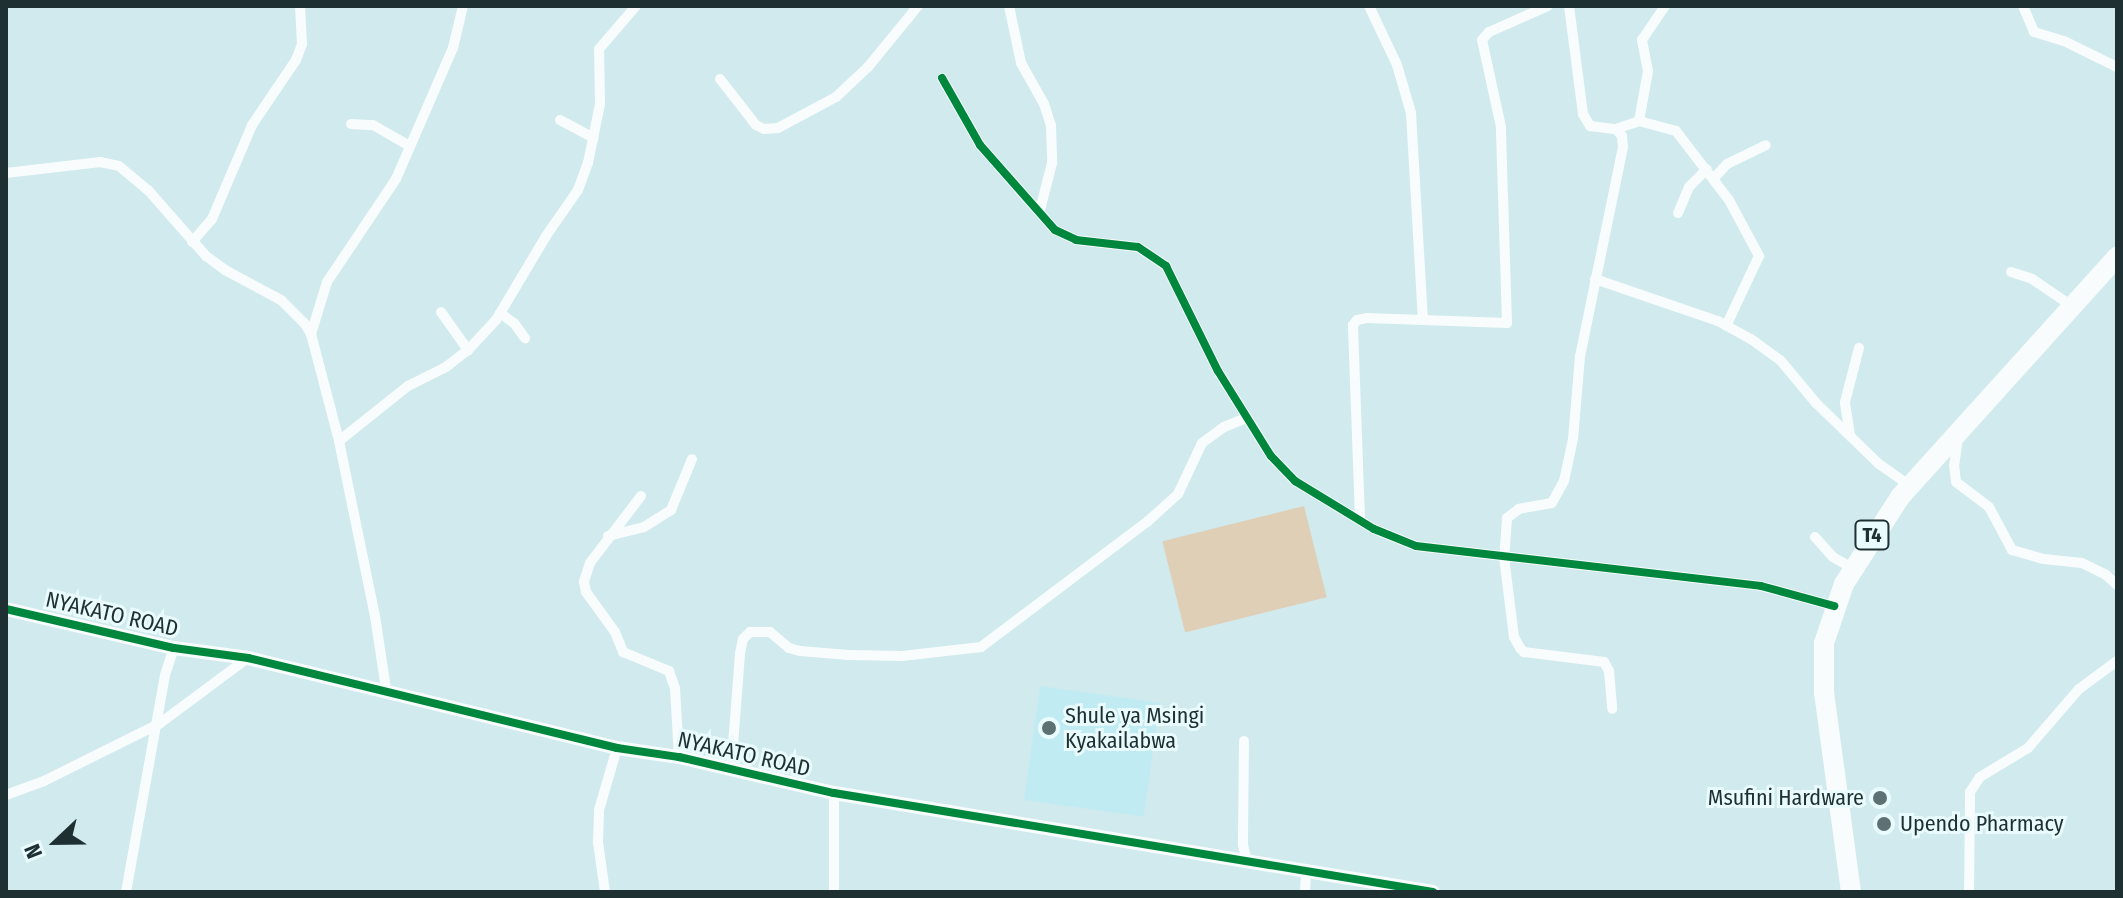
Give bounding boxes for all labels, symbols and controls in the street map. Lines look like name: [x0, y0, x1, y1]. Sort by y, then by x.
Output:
road number: T4: [1854, 519, 1890, 551]
street label: NYAKATO ROAD: [43, 586, 181, 642]
place label: Shule ya Msingi Kyakailabwa: [1065, 702, 1204, 754]
marker: Shule ya Msingi Kyakailabwa: [1040, 719, 1058, 737]
street label: NYAKATO ROAD: [675, 726, 813, 782]
place label: Msufini Hardware: [1708, 785, 1864, 811]
marker: Msufini Hardware: [1871, 789, 1889, 807]
north arrow: [16, 802, 96, 882]
place label: Upendo Pharmacy: [1900, 811, 2064, 837]
marker: Upendo Pharmacy: [1875, 815, 1893, 833]
text: N: [18, 840, 48, 862]

